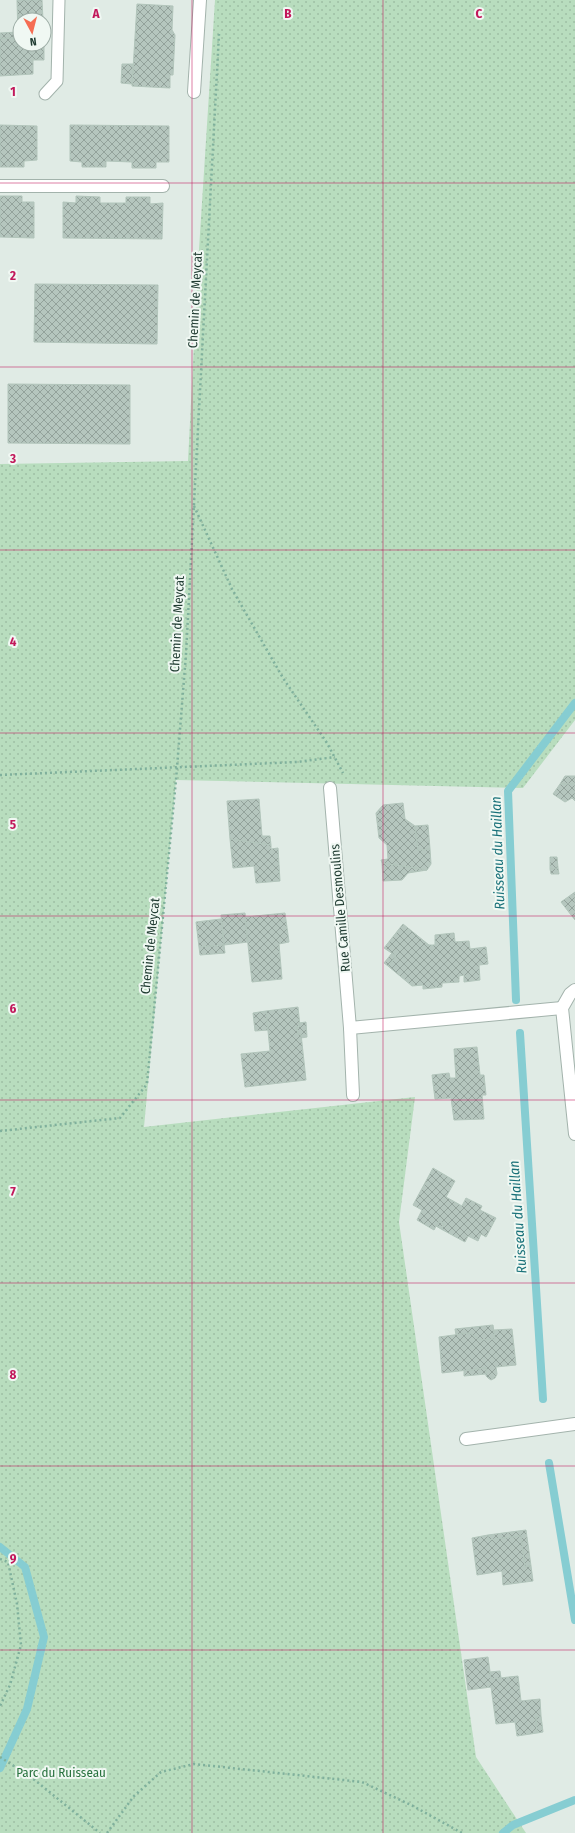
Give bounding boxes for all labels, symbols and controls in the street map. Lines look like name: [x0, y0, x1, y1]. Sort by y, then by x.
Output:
text: A: [91, 6, 100, 21]
text: B: [284, 6, 292, 21]
text: C: [476, 6, 483, 21]
north arrow: [12, 12, 52, 52]
text: N: [29, 35, 37, 48]
text: 1: [10, 84, 16, 99]
street label: Chemin de Meycat: [185, 251, 205, 349]
text: 2: [9, 268, 16, 283]
text: 3: [9, 451, 16, 466]
street label: Chemin de Meycat: [167, 575, 187, 673]
text: 4: [10, 634, 17, 649]
water label: Ruisseau du Haillan: [488, 796, 508, 910]
text: 5: [10, 817, 16, 832]
street label: Rue Camille Desmoulins: [327, 843, 353, 972]
street label: Chemin de Meycat: [137, 896, 163, 995]
text: 6: [10, 1001, 17, 1016]
water label: Ruisseau du Haillan: [506, 1160, 530, 1274]
text: 7: [10, 1184, 16, 1199]
text: 8: [10, 1367, 17, 1382]
text: 9: [10, 1551, 17, 1566]
park label: Parc du Ruisseau: [16, 1765, 106, 1780]

